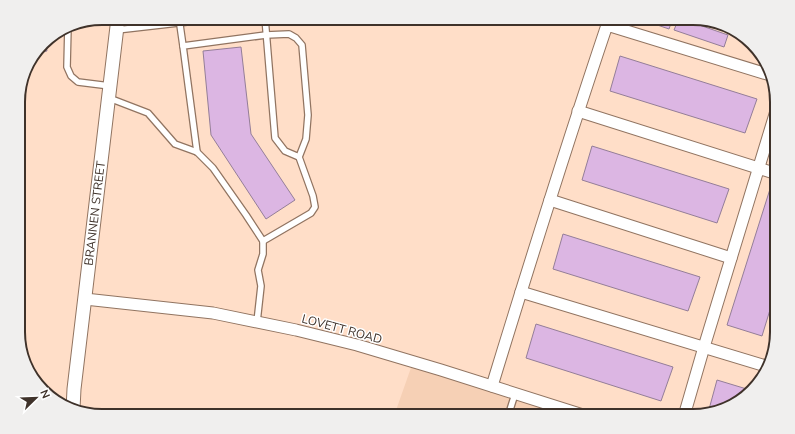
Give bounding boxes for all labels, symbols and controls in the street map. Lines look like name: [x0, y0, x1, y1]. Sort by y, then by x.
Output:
street label: BRANNEN STREET: [81, 159, 109, 266]
street label: LOVETT ROAD: [300, 311, 384, 347]
north arrow: [16, 378, 56, 418]
text: N: [36, 388, 53, 401]

